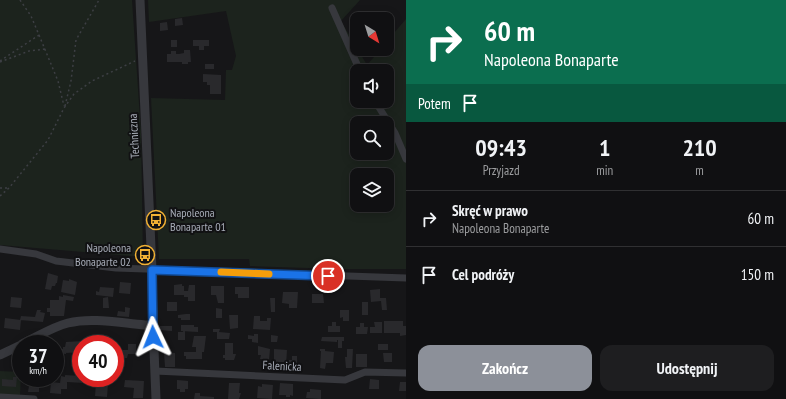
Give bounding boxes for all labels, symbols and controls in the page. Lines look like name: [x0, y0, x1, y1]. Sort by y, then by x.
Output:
north arrow: [350, 12, 394, 56]
map controls: [350, 12, 394, 212]
text: 60 m: [484, 12, 535, 49]
icon: right: [418, 16, 470, 68]
text: Napoleona Bonaparte: [484, 48, 619, 71]
button: sound: [350, 64, 394, 108]
icon: arrive: [459, 92, 481, 114]
text: Potem: [418, 94, 451, 113]
street label: Techniczna: [125, 113, 142, 159]
button: search: [350, 116, 394, 160]
text: 09:43: [475, 132, 527, 163]
text: 1: [599, 132, 610, 163]
text: 210: [682, 132, 717, 163]
text: Przyjazd: [483, 162, 520, 179]
text: min: [596, 162, 613, 179]
text: m: [695, 162, 704, 179]
button: layers: [350, 168, 394, 212]
text: Skręć w prawo: [452, 201, 528, 220]
place label: Napoleona Bonaparte 01: [170, 205, 226, 234]
icon: right: [418, 208, 440, 230]
bus stop icon: Napoleona Bonaparte 01: [145, 209, 167, 231]
text: 60 m: [748, 209, 774, 228]
text: Napoleona Bonaparte: [452, 220, 549, 237]
place label: Napoleona Bonaparte 02: [75, 240, 131, 269]
bus stop icon: Napoleona Bonaparte 02: [134, 244, 156, 266]
pin: [311, 259, 345, 293]
icon: arrive: [418, 264, 440, 286]
icon: arrive: [317, 265, 339, 287]
text: Cel podróży: [452, 265, 514, 284]
text: 150 m: [741, 265, 774, 284]
position arrow: [132, 316, 174, 358]
speed limit sign: 40: [72, 335, 124, 387]
text: 37: [28, 343, 48, 369]
button: Zakończ: [418, 345, 592, 391]
button: Udostępnij: [600, 345, 774, 391]
street label: Falenicka: [262, 357, 302, 374]
text: km/h: [29, 364, 47, 377]

